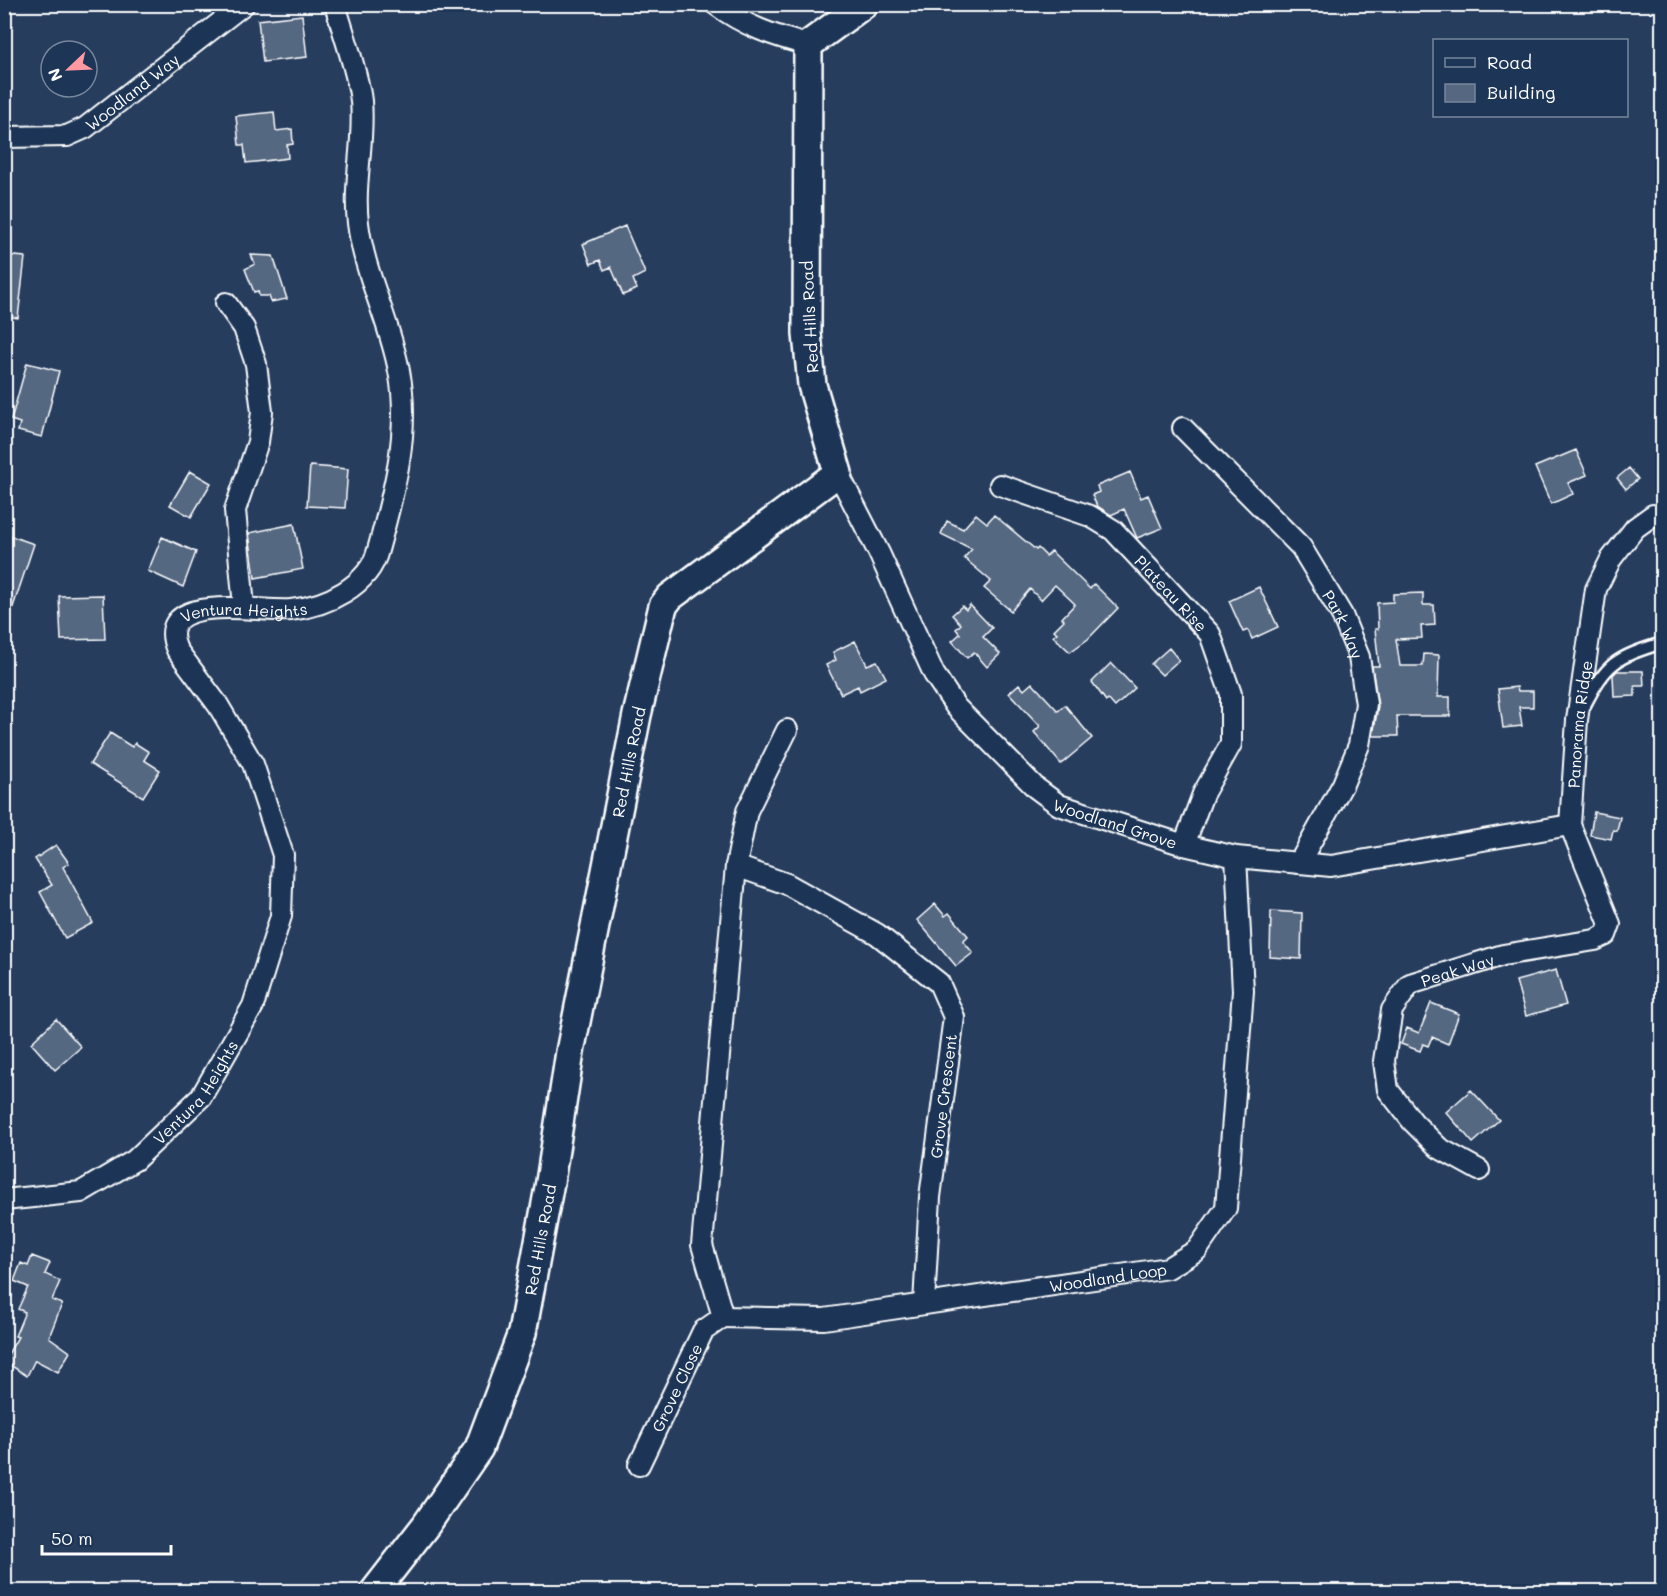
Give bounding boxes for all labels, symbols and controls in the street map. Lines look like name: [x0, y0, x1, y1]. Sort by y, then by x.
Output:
north arrow: [39, 39, 99, 99]
legend: [1433, 39, 1628, 117]
street label: Woodland Way: [80, 48, 183, 135]
text: Road: [1487, 50, 1532, 74]
text: N: [43, 65, 67, 85]
text: Building: [1487, 80, 1555, 104]
street label: Red Hills Road: [796, 260, 822, 374]
street label: Plateau Rise: [1131, 550, 1212, 636]
street label: Park Way: [1319, 586, 1369, 662]
street label: Ventura Heights: [176, 597, 309, 626]
street label: Panorama Ridge: [1562, 659, 1596, 789]
street label: Red Hills Road: [606, 704, 649, 819]
street label: Woodland Grove: [1051, 793, 1180, 853]
street label: Peak Way: [1418, 948, 1496, 991]
street label: Grove Crescent: [925, 1033, 961, 1159]
street label: Ventura Heights: [148, 1036, 242, 1148]
street label: Red Hills Road: [519, 1182, 560, 1297]
street label: Woodland Loop: [1048, 1258, 1168, 1296]
street label: Grove Close: [646, 1340, 706, 1435]
scale bar: [42, 1518, 171, 1556]
text: 50 m: [51, 1526, 93, 1550]

